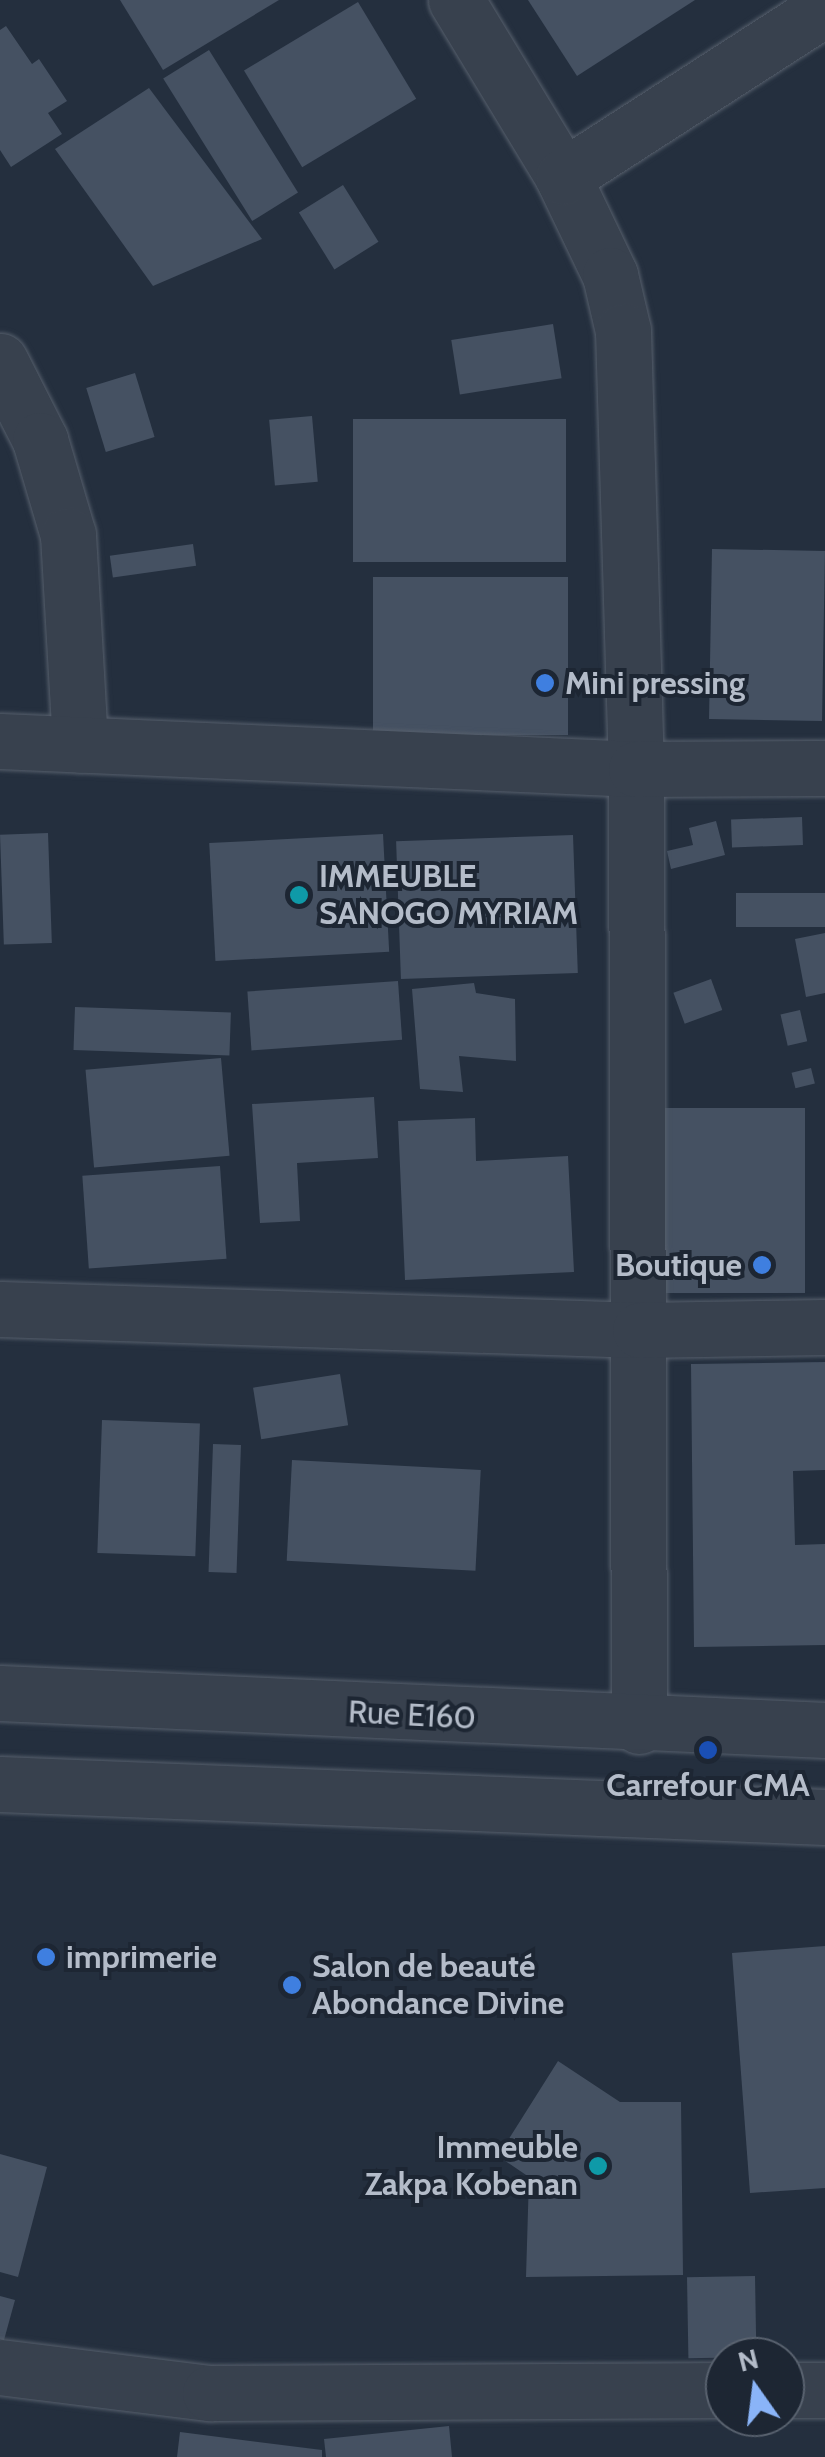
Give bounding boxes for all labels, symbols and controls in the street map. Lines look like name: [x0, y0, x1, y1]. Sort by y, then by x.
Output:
place label: Mini pressing: [565, 664, 745, 702]
marker: Mini pressing: [534, 672, 556, 694]
place label: IMMEUBLE SANOGO MYRIAM: [319, 858, 578, 933]
marker: IMMEUBLE SANOGO MYRIAM: [288, 884, 310, 906]
place label: Boutique: [615, 1246, 742, 1284]
marker: Boutique: [751, 1254, 773, 1276]
street label: Rue E160: [347, 1692, 477, 1738]
marker: Carrefour CMA: [697, 1739, 719, 1761]
place label: Carrefour CMA: [606, 1766, 810, 1804]
place label: imprimerie: [66, 1938, 217, 1976]
marker: imprimerie: [35, 1946, 57, 1968]
place label: Salon de beauté Abondance Divine: [312, 1948, 564, 2023]
marker: Salon de beauté Abondance Divine: [281, 1974, 303, 1996]
place label: Immeuble Zakpa Kobenan: [365, 2129, 578, 2204]
marker: Immeuble Zakpa Kobenan: [587, 2155, 609, 2177]
north arrow: [705, 2337, 805, 2437]
text: N: [735, 2341, 762, 2379]

